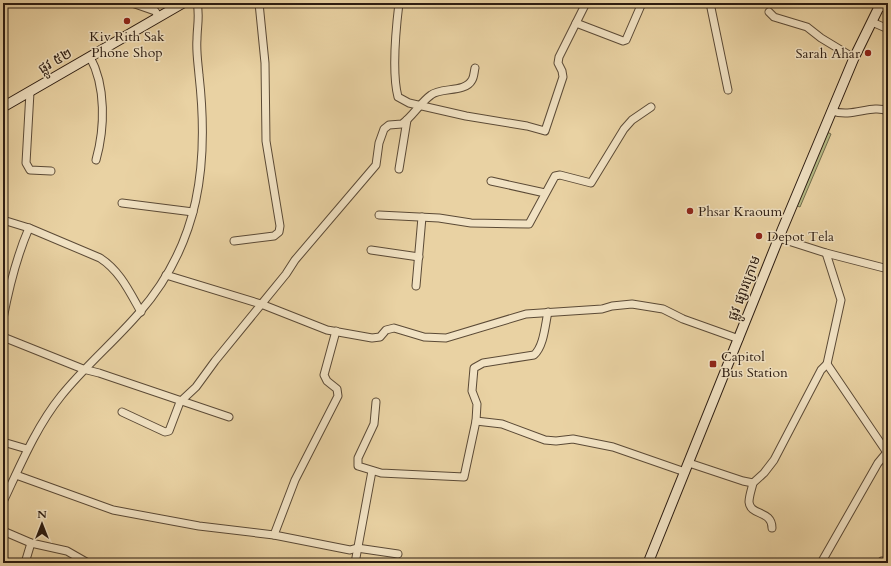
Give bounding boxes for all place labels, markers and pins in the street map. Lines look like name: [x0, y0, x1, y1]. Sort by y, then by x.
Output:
marker: Kiv Rith Sak Phone Shop: [122, 16, 132, 26]
place label: Kiv Rith Sak Phone Shop: [89, 27, 165, 62]
place label: Sarah Ahar: [796, 44, 861, 63]
marker: Sarah Ahar: [863, 48, 873, 58]
place label: Phsar Kraoum: [698, 202, 782, 221]
marker: Phsar Kraoum: [685, 206, 695, 216]
place label: Depot Tela: [767, 227, 834, 246]
marker: Depot Tela: [754, 231, 764, 241]
place label: Capitol Bus Station: [721, 347, 788, 382]
marker: Capitol Bus Station: [708, 359, 718, 369]

